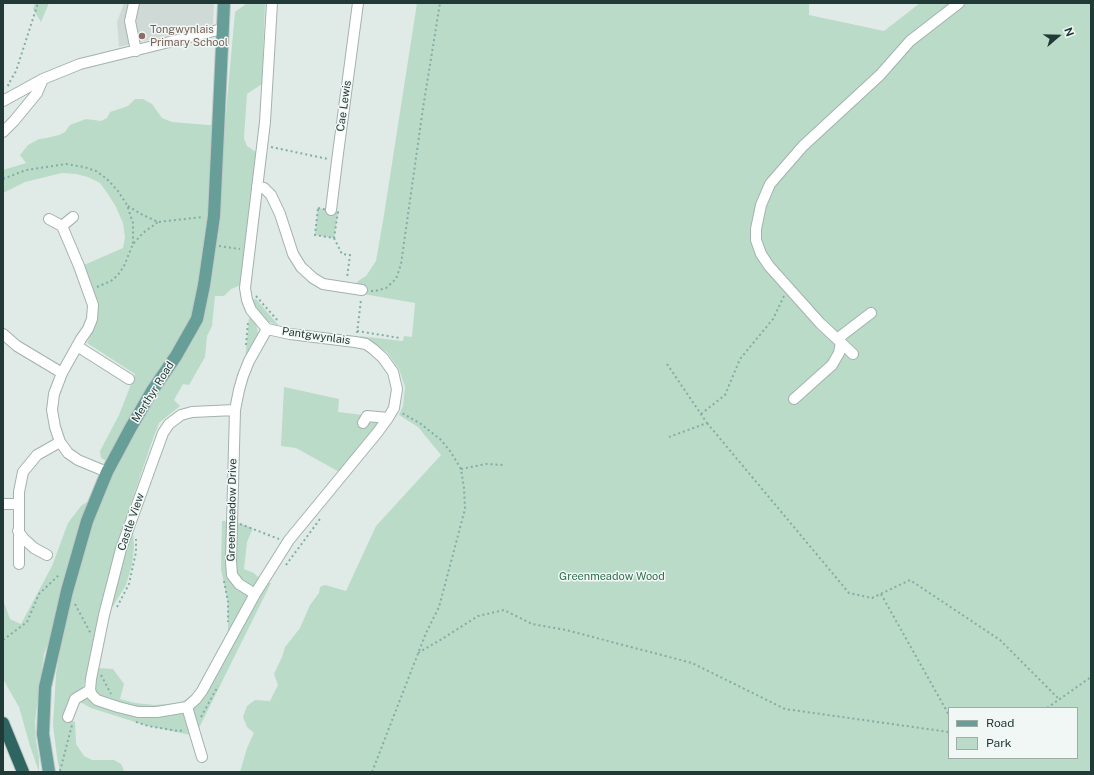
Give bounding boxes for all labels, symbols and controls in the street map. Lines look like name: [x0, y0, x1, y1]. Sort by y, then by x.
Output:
north arrow: [1038, 16, 1078, 56]
place label: Tongwynlais Primary School: [150, 23, 228, 49]
text: N: [1062, 26, 1076, 38]
marker: Tongwynlais Primary School: [137, 31, 147, 41]
street label: Cae Lewis: [334, 80, 354, 132]
street label: Pantgwynlais: [281, 325, 351, 347]
street label: Merthyr Road: [129, 359, 177, 425]
street label: Greenmeadow Drive: [225, 458, 239, 562]
street label: Castle View: [115, 491, 147, 553]
park label: Greenmeadow Wood: [559, 570, 665, 584]
legend: [948, 707, 1078, 759]
text: Road: [986, 716, 1014, 730]
text: Park: [986, 736, 1012, 750]

